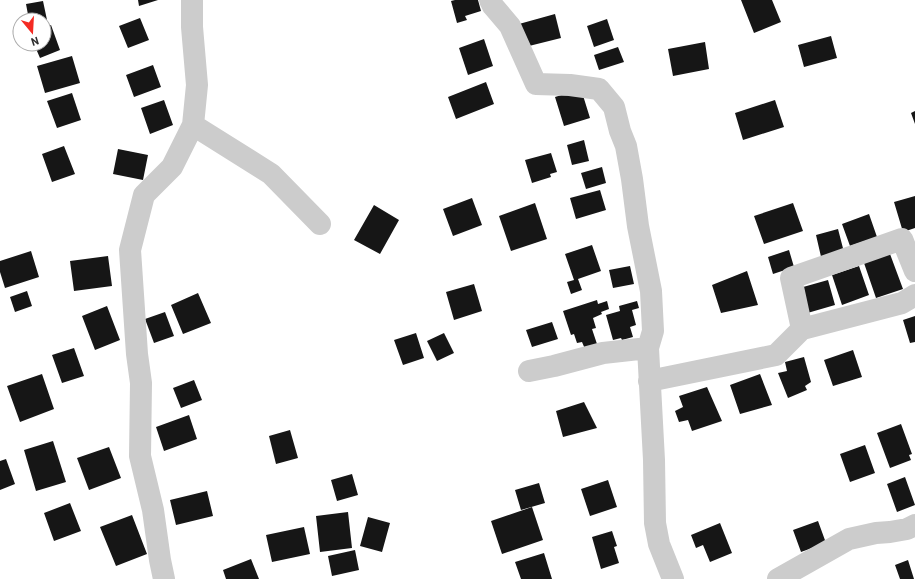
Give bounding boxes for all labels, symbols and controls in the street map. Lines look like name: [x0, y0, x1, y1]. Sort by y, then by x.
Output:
north arrow: [12, 12, 52, 52]
text: N: [30, 35, 41, 49]

